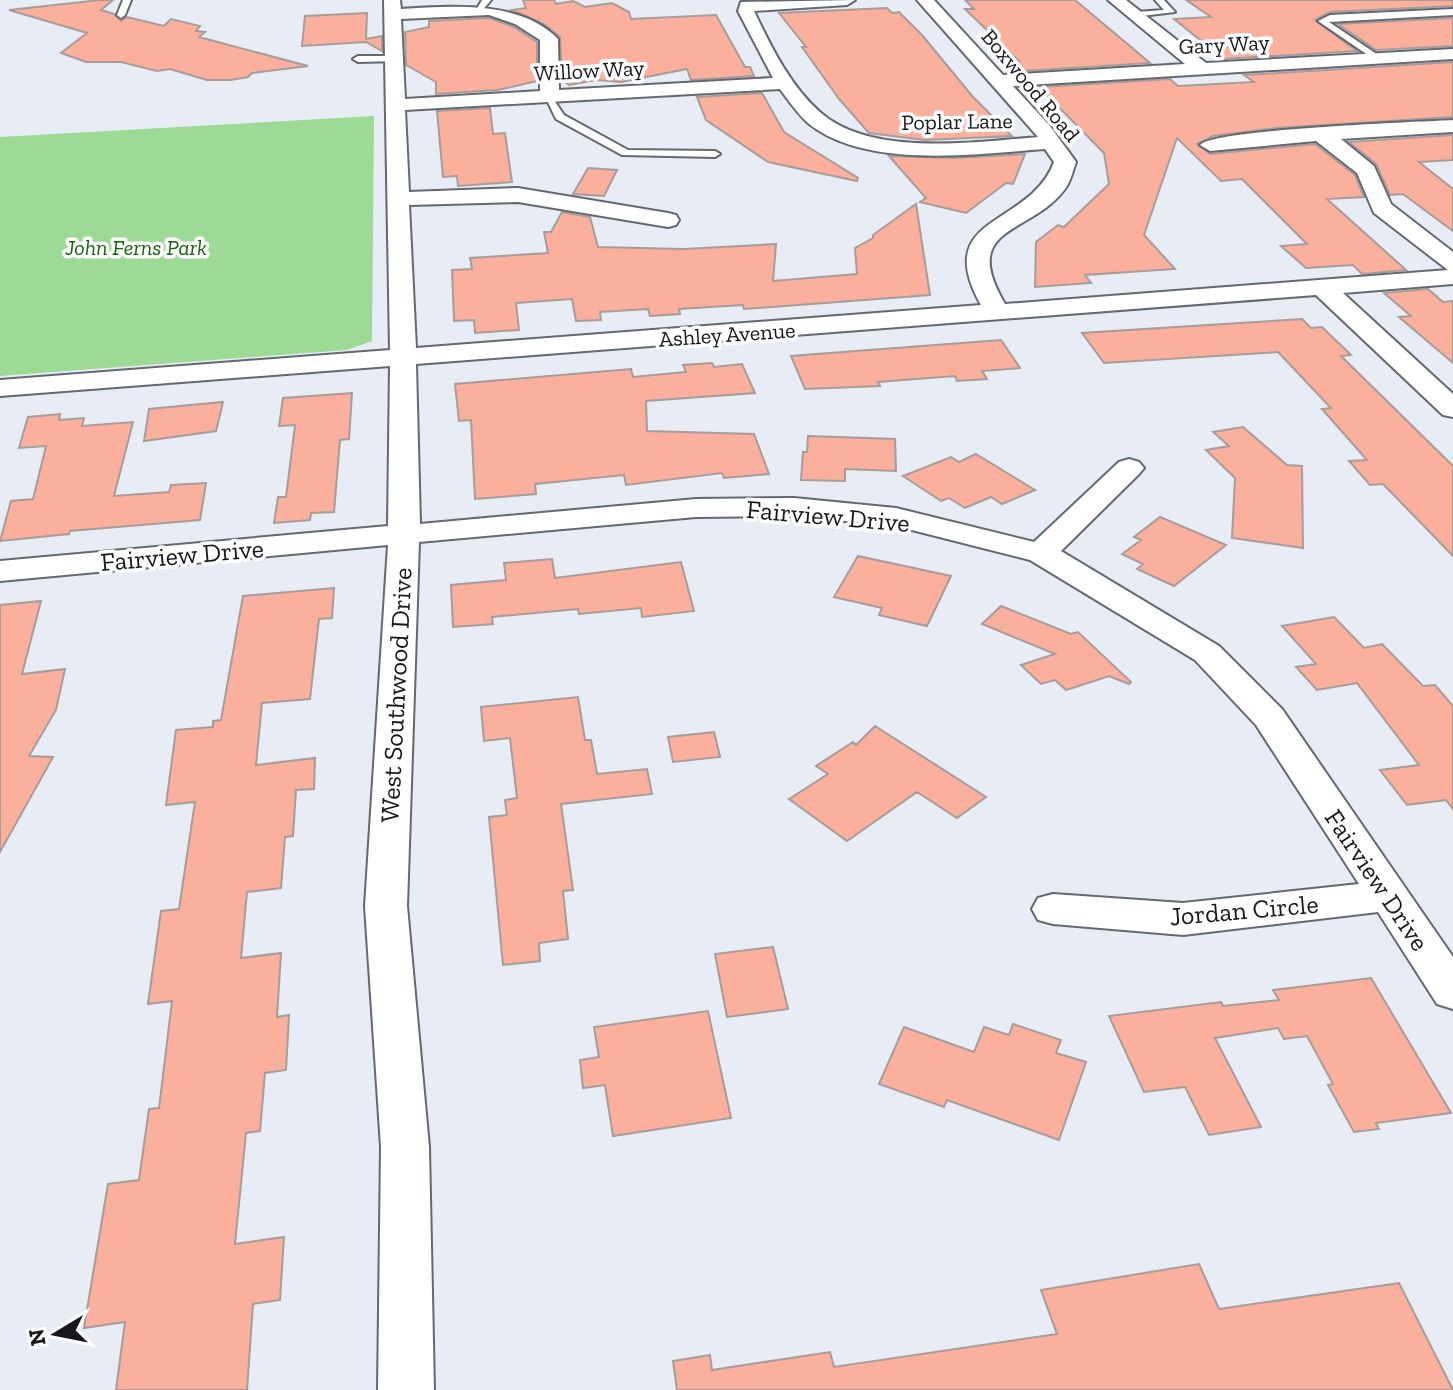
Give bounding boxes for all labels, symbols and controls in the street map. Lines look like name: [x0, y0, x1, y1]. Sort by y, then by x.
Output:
street label: Boxwood Road: [976, 23, 1086, 147]
street label: Gary Way: [1178, 29, 1271, 60]
street label: Willow Way: [533, 54, 646, 87]
street label: Poplar Lane: [901, 107, 1013, 136]
park label: John Ferns Park: [64, 234, 207, 261]
street label: Ashley Avenue: [658, 316, 796, 353]
street label: Fairview Drive: [745, 493, 911, 539]
street label: Fairview Drive: [99, 532, 265, 578]
street label: West Southwood Drive: [373, 567, 419, 823]
street label: Fairview Drive: [1318, 803, 1436, 957]
street label: Jordan Circle: [1168, 888, 1320, 932]
north arrow: [16, 1294, 96, 1374]
text: N: [22, 1327, 52, 1348]

